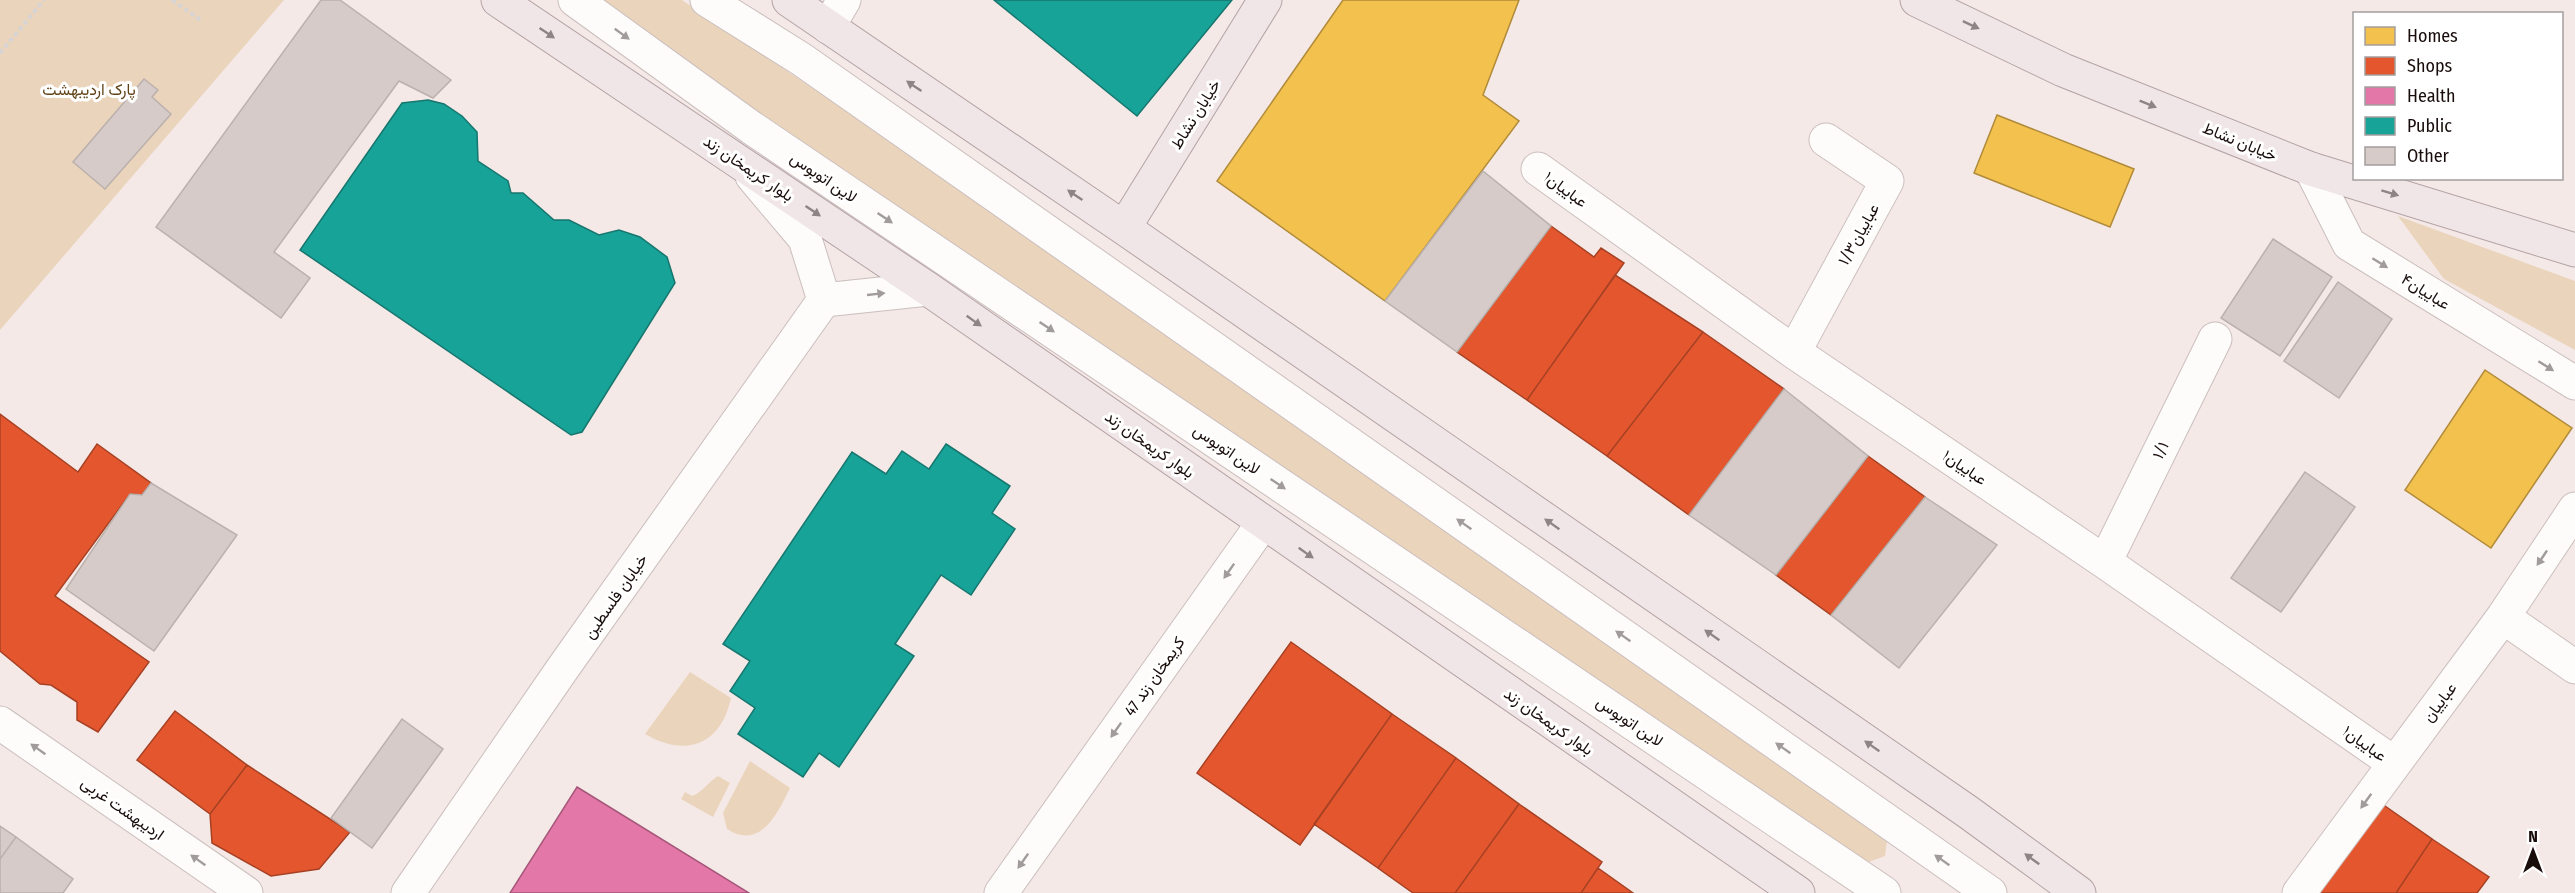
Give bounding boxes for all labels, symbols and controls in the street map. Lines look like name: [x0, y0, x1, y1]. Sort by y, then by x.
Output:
legend: [2353, 12, 2563, 180]
one-way arrow: [1962, 20, 1979, 29]
text: Homes: [2407, 25, 2458, 47]
one-way arrow: [538, 27, 555, 38]
one-way arrow: [613, 28, 629, 40]
text: Shops: [2407, 55, 2452, 77]
street label: خیابان نشاط: [1167, 76, 1224, 153]
park label: پارک اردیبهشت: [42, 80, 136, 101]
one-way arrow: [906, 80, 922, 91]
text: Health: [2407, 85, 2455, 107]
one-way arrow: [2140, 99, 2158, 109]
text: Public: [2407, 115, 2452, 137]
street label: خیابان نشاط: [2200, 118, 2280, 165]
street label: بلوار کریمخان زند: [700, 131, 797, 206]
text: Other: [2407, 145, 2450, 167]
street label: لاین اتوبوس: [786, 148, 861, 207]
street label: عباییان۱: [1540, 167, 1591, 212]
one-way arrow: [1068, 189, 1084, 201]
one-way arrow: [2381, 189, 2399, 198]
street label: عباییان۱/۳: [1834, 200, 1883, 268]
one-way arrow: [805, 206, 821, 217]
one-way arrow: [877, 212, 893, 223]
one-way arrow: [2372, 258, 2388, 269]
street label: عباییان۴: [2398, 269, 2453, 314]
one-way arrow: [866, 289, 885, 298]
one-way arrow: [966, 315, 982, 327]
one-way arrow: [1038, 322, 1055, 333]
one-way arrow: [2538, 360, 2554, 371]
street label: بلوار کریمخان زند: [1101, 407, 1198, 483]
street label: لاین اتوبوس: [1189, 420, 1264, 479]
street label: ۱/۱: [2148, 439, 2173, 462]
street label: عباییان۱: [1939, 446, 1990, 489]
one-way arrow: [1269, 478, 1286, 489]
one-way arrow: [1456, 518, 1472, 530]
one-way arrow: [1544, 518, 1560, 530]
one-way arrow: [1298, 547, 1314, 559]
one-way arrow: [2537, 549, 2548, 566]
street label: خیابان فلسطین: [579, 550, 653, 643]
one-way arrow: [1223, 562, 1235, 578]
one-way arrow: [1616, 630, 1632, 642]
one-way arrow: [1704, 630, 1720, 641]
street label: 47 کریمخان زند: [1120, 633, 1189, 720]
street label: عباییان: [2418, 679, 2460, 726]
street label: بلوار کریمخان زند: [1500, 684, 1597, 760]
street label: لاین اتوبوس: [1592, 692, 1667, 751]
one-way arrow: [1110, 721, 1122, 737]
street label: عباییان۱: [2339, 722, 2390, 765]
one-way arrow: [1865, 740, 1881, 752]
one-way arrow: [1775, 742, 1791, 754]
one-way arrow: [30, 743, 46, 755]
street label: اردیبهشت غربی: [77, 773, 168, 845]
one-way arrow: [2361, 793, 2373, 808]
north arrow: [2503, 821, 2563, 881]
text: N: [2528, 827, 2538, 846]
one-way arrow: [1017, 853, 1029, 869]
one-way arrow: [2024, 853, 2039, 865]
one-way arrow: [191, 854, 207, 866]
one-way arrow: [1935, 854, 1951, 866]

